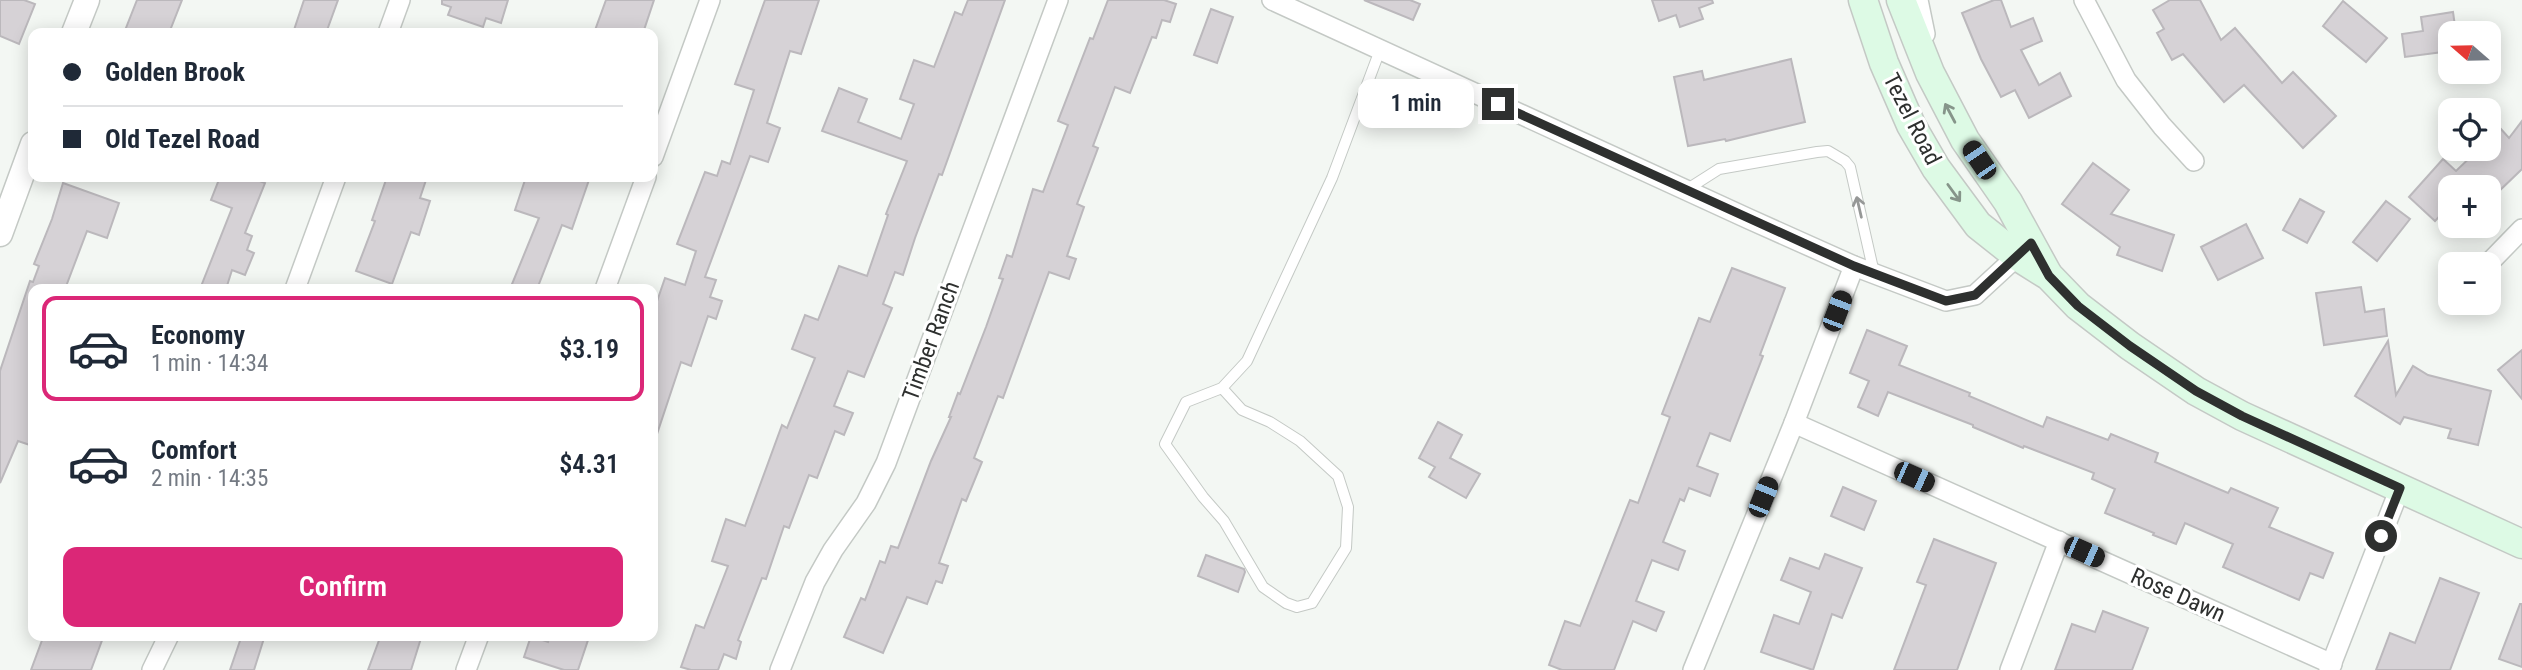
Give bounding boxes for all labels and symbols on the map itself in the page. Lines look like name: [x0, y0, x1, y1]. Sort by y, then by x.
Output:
north arrow: [2438, 21, 2501, 84]
street label: Tezel Road: [1877, 69, 1947, 169]
callout: 1 min: [1358, 80, 1474, 128]
route end: [1482, 88, 1514, 120]
one-way arrow: [1943, 103, 1957, 123]
car: [1959, 137, 2000, 183]
one-way arrow: [1947, 183, 1962, 202]
one-way arrow: [1852, 196, 1865, 219]
street label: Timber Ranch: [897, 278, 965, 404]
car: [1820, 288, 1855, 334]
car: [1891, 459, 1938, 495]
car: [1746, 474, 1781, 520]
route start: [2365, 520, 2397, 552]
car: [2061, 534, 2108, 570]
street label: Rose Dawn: [2127, 562, 2229, 628]

